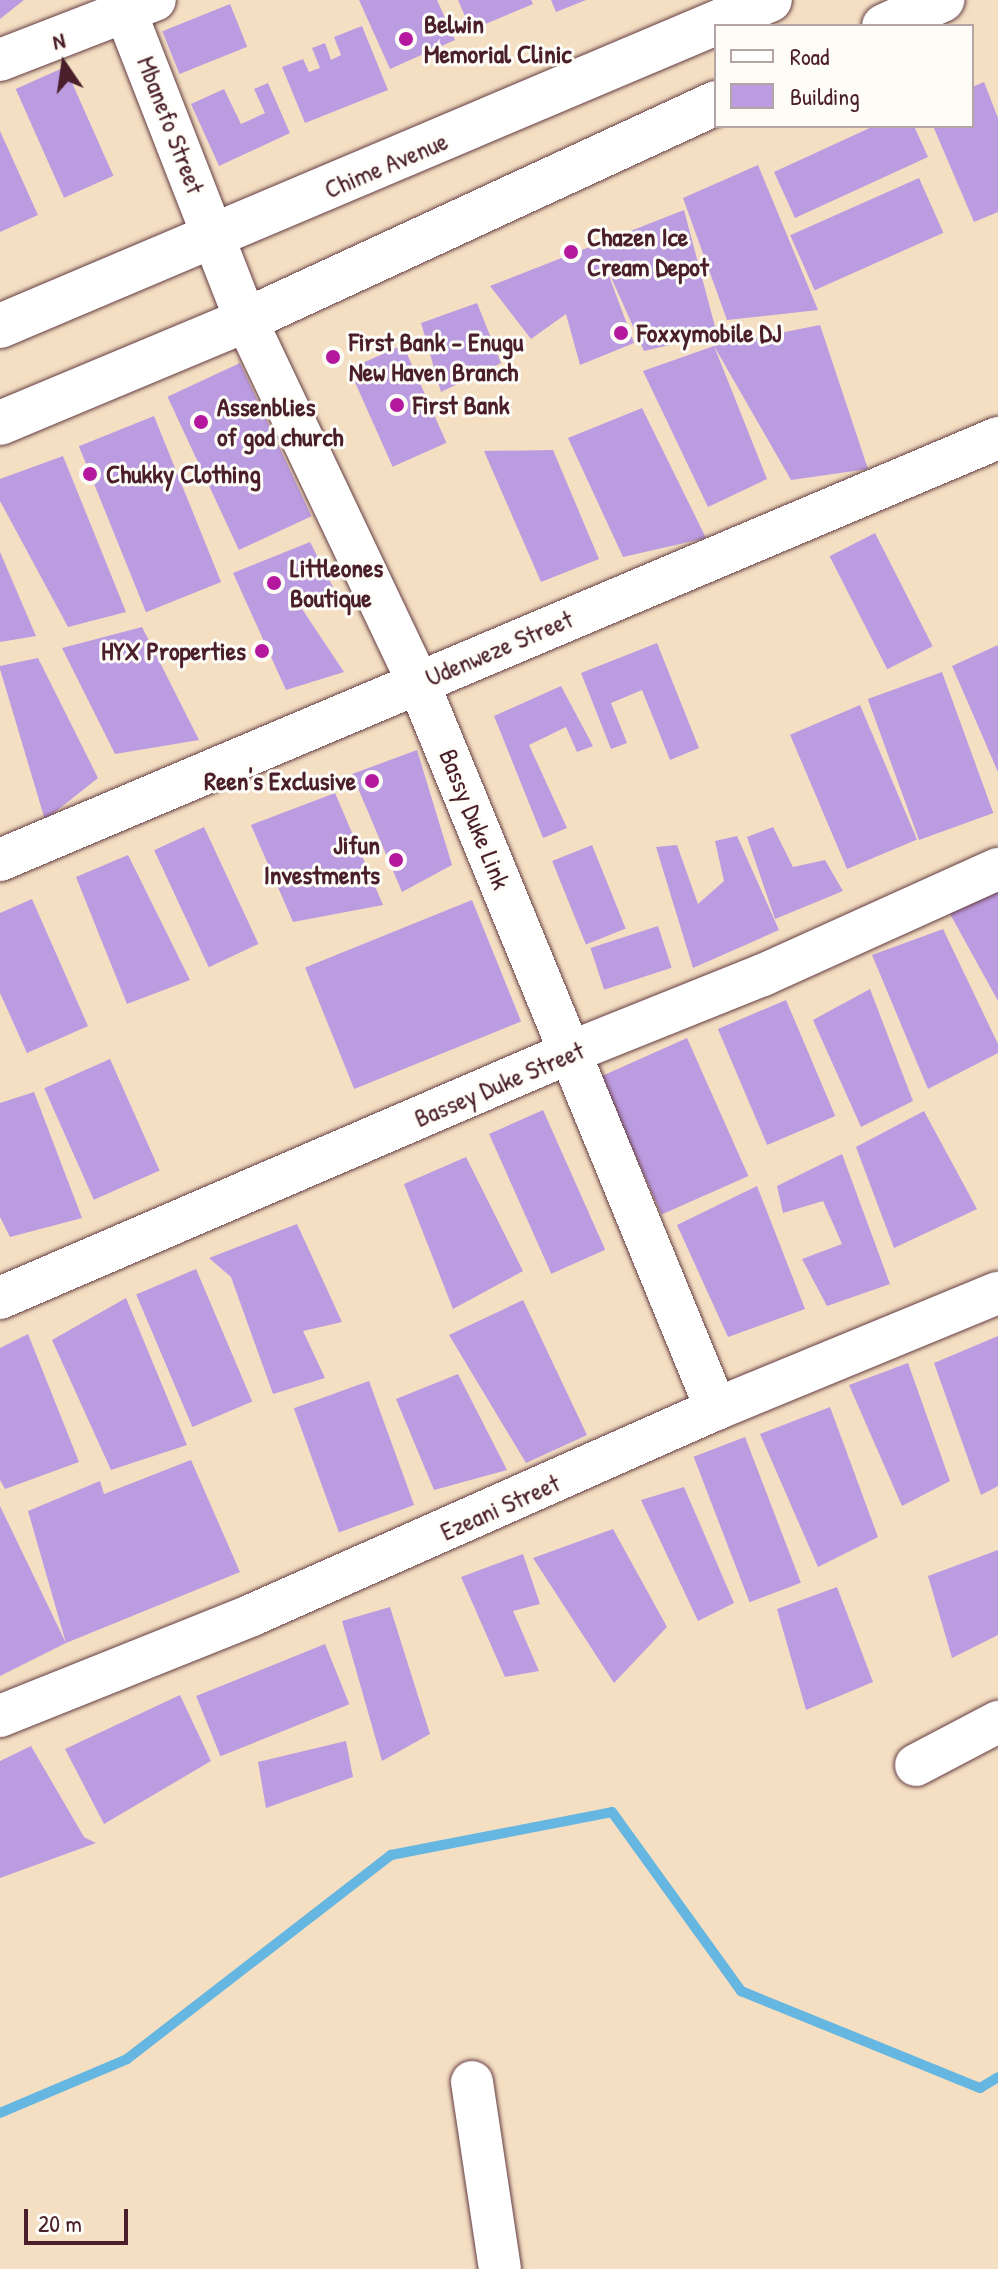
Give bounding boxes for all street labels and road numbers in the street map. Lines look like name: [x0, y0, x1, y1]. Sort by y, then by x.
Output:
street label: Mbanefo Street: [130, 52, 212, 198]
street label: Chime Avenue: [320, 125, 452, 205]
street label: Udenweze Street: [421, 603, 577, 693]
street label: Bassy Duke Link: [433, 744, 517, 894]
street label: Bassey Duke Street: [410, 1034, 588, 1134]
street label: Ezeani Street: [436, 1467, 564, 1547]

